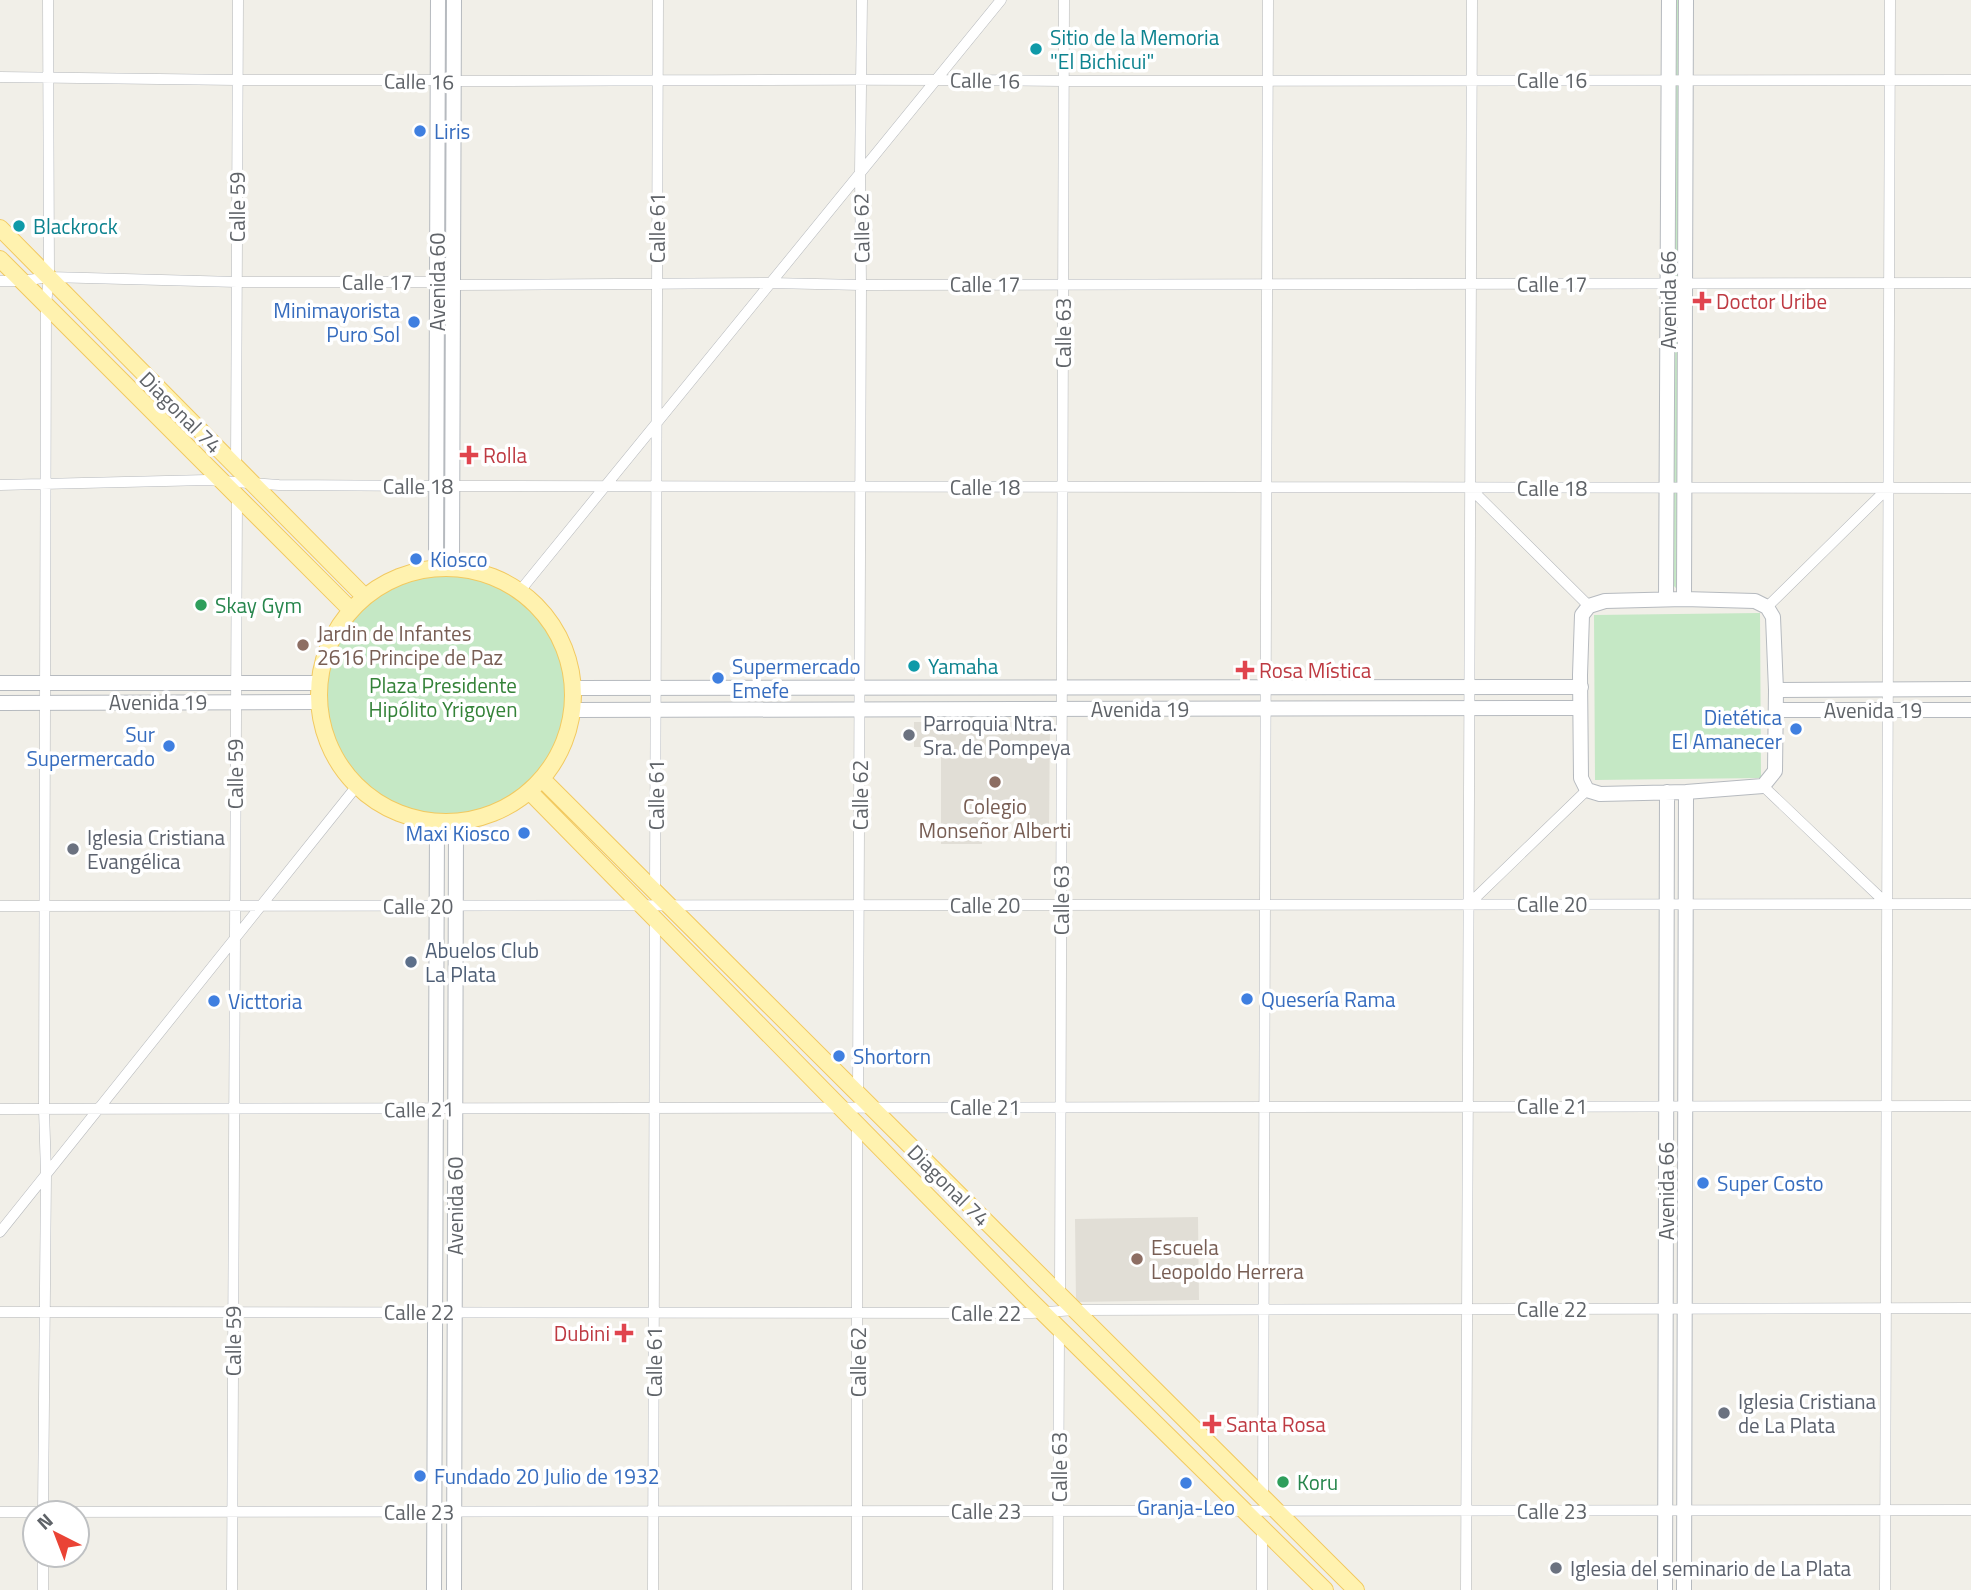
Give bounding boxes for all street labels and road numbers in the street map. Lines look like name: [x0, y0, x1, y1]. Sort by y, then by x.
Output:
street label: Calle 16: [950, 63, 1020, 97]
street label: Calle 16: [384, 64, 454, 98]
street label: Calle 16: [1517, 64, 1587, 96]
street label: Calle 59: [221, 172, 253, 242]
street label: Calle 61: [641, 193, 673, 263]
street label: Calle 62: [844, 193, 878, 263]
street label: Avenida 60: [421, 233, 453, 331]
street label: Avenida 66: [1652, 251, 1684, 349]
street label: Calle 17: [342, 266, 412, 298]
street label: Calle 17: [950, 268, 1020, 300]
street label: Calle 17: [1517, 268, 1587, 300]
street label: Calle 63: [1047, 298, 1079, 368]
street label: Diagonal 74: [132, 363, 230, 461]
street label: Calle 18: [383, 470, 453, 502]
street label: Calle 18: [950, 471, 1020, 503]
street label: Calle 18: [1517, 472, 1587, 504]
street label: Avenida 19: [109, 686, 207, 718]
street label: Avenida 19: [1091, 693, 1189, 725]
street label: Avenida 19: [1824, 694, 1922, 726]
street label: Calle 59: [219, 739, 251, 809]
street label: Calle 61: [640, 760, 672, 830]
street label: Calle 62: [844, 760, 876, 830]
street label: Calle 63: [1045, 865, 1077, 935]
street label: Calle 20: [1517, 888, 1587, 920]
street label: Calle 20: [950, 889, 1020, 921]
street label: Calle 20: [383, 890, 453, 922]
street label: Calle 21: [1517, 1090, 1587, 1122]
street label: Calle 21: [950, 1091, 1020, 1123]
street label: Calle 21: [384, 1092, 454, 1126]
street label: Diagonal 74: [900, 1136, 998, 1234]
street label: Avenida 66: [1650, 1142, 1682, 1240]
street label: Avenida 60: [439, 1157, 471, 1255]
street label: Calle 22: [1517, 1293, 1587, 1325]
street label: Calle 22: [384, 1296, 454, 1328]
street label: Calle 22: [951, 1297, 1021, 1329]
street label: Calle 59: [217, 1306, 249, 1376]
street label: Calle 61: [638, 1327, 670, 1397]
street label: Calle 62: [842, 1327, 874, 1397]
street label: Calle 63: [1043, 1432, 1075, 1502]
street label: Calle 23: [951, 1495, 1021, 1527]
street label: Calle 23: [1517, 1495, 1587, 1527]
street label: Calle 23: [384, 1496, 454, 1528]

